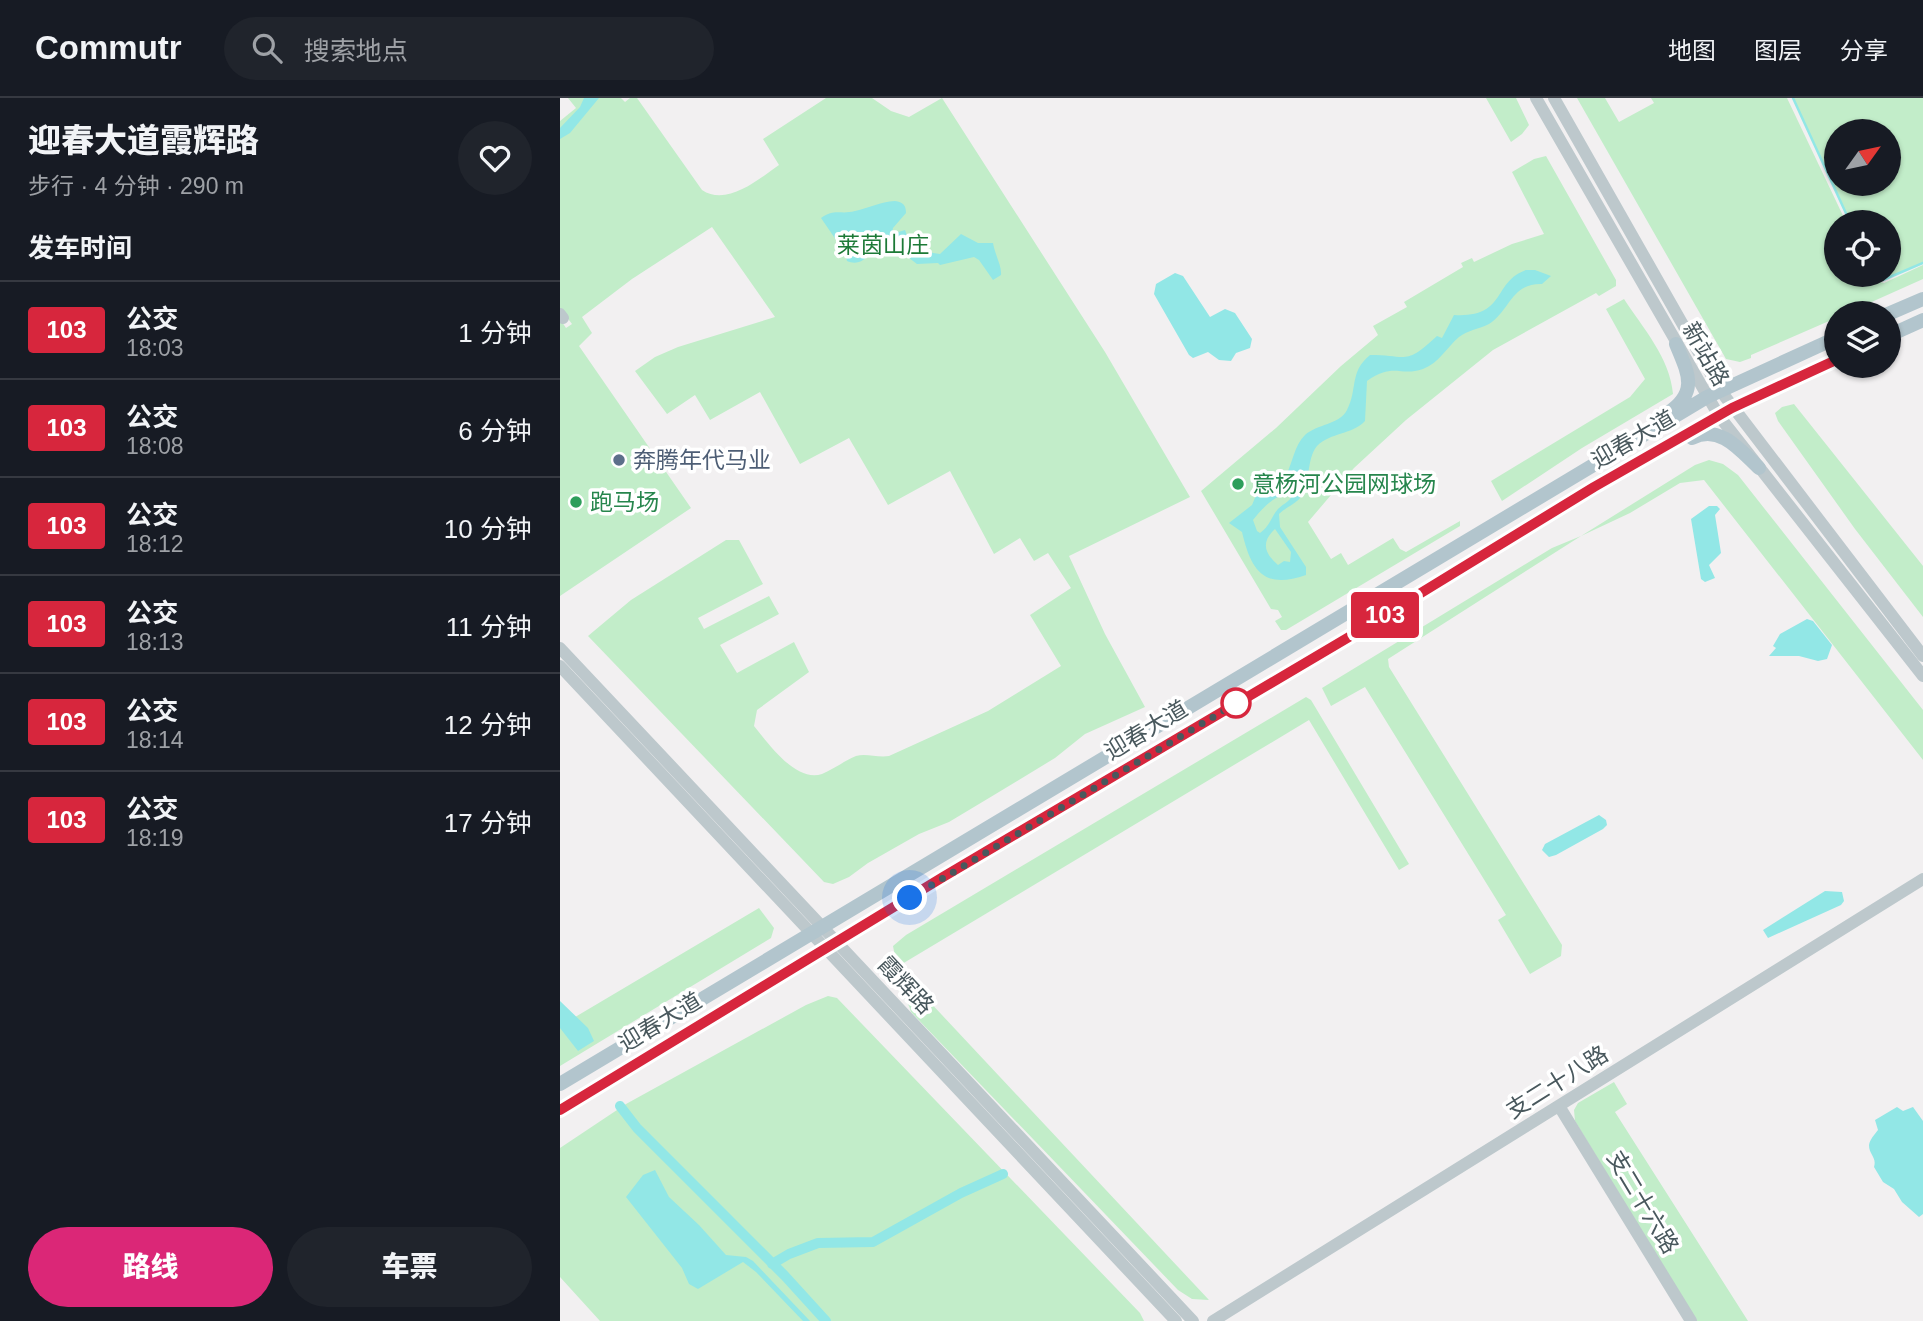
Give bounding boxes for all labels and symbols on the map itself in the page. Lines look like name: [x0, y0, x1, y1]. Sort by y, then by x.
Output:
north arrow: [1824, 119, 1900, 196]
park label: 莱茵山庄: [837, 232, 929, 258]
street label: 新站路: [1677, 318, 1735, 390]
street label: 迎春大道: [1587, 405, 1679, 473]
place label: 奔腾年代马业: [633, 447, 771, 473]
marker: 奔腾年代马业: [611, 452, 627, 468]
place label: 意杨河公园网球场: [1252, 471, 1436, 497]
marker: 意杨河公园网球场: [1230, 476, 1246, 492]
place label: 跑马场: [590, 489, 659, 515]
marker: 跑马场: [568, 494, 584, 510]
line badge: 103: [1345, 592, 1425, 638]
unlabelled marker: [1221, 688, 1251, 718]
street label: 迎春大道: [1100, 695, 1192, 765]
your location: [892, 880, 927, 915]
street label: 霞辉路: [873, 951, 939, 1019]
street label: 迎春大道: [614, 987, 706, 1057]
street label: 支二十八路: [1501, 1041, 1613, 1123]
street label: 支二十六路: [1602, 1146, 1684, 1258]

